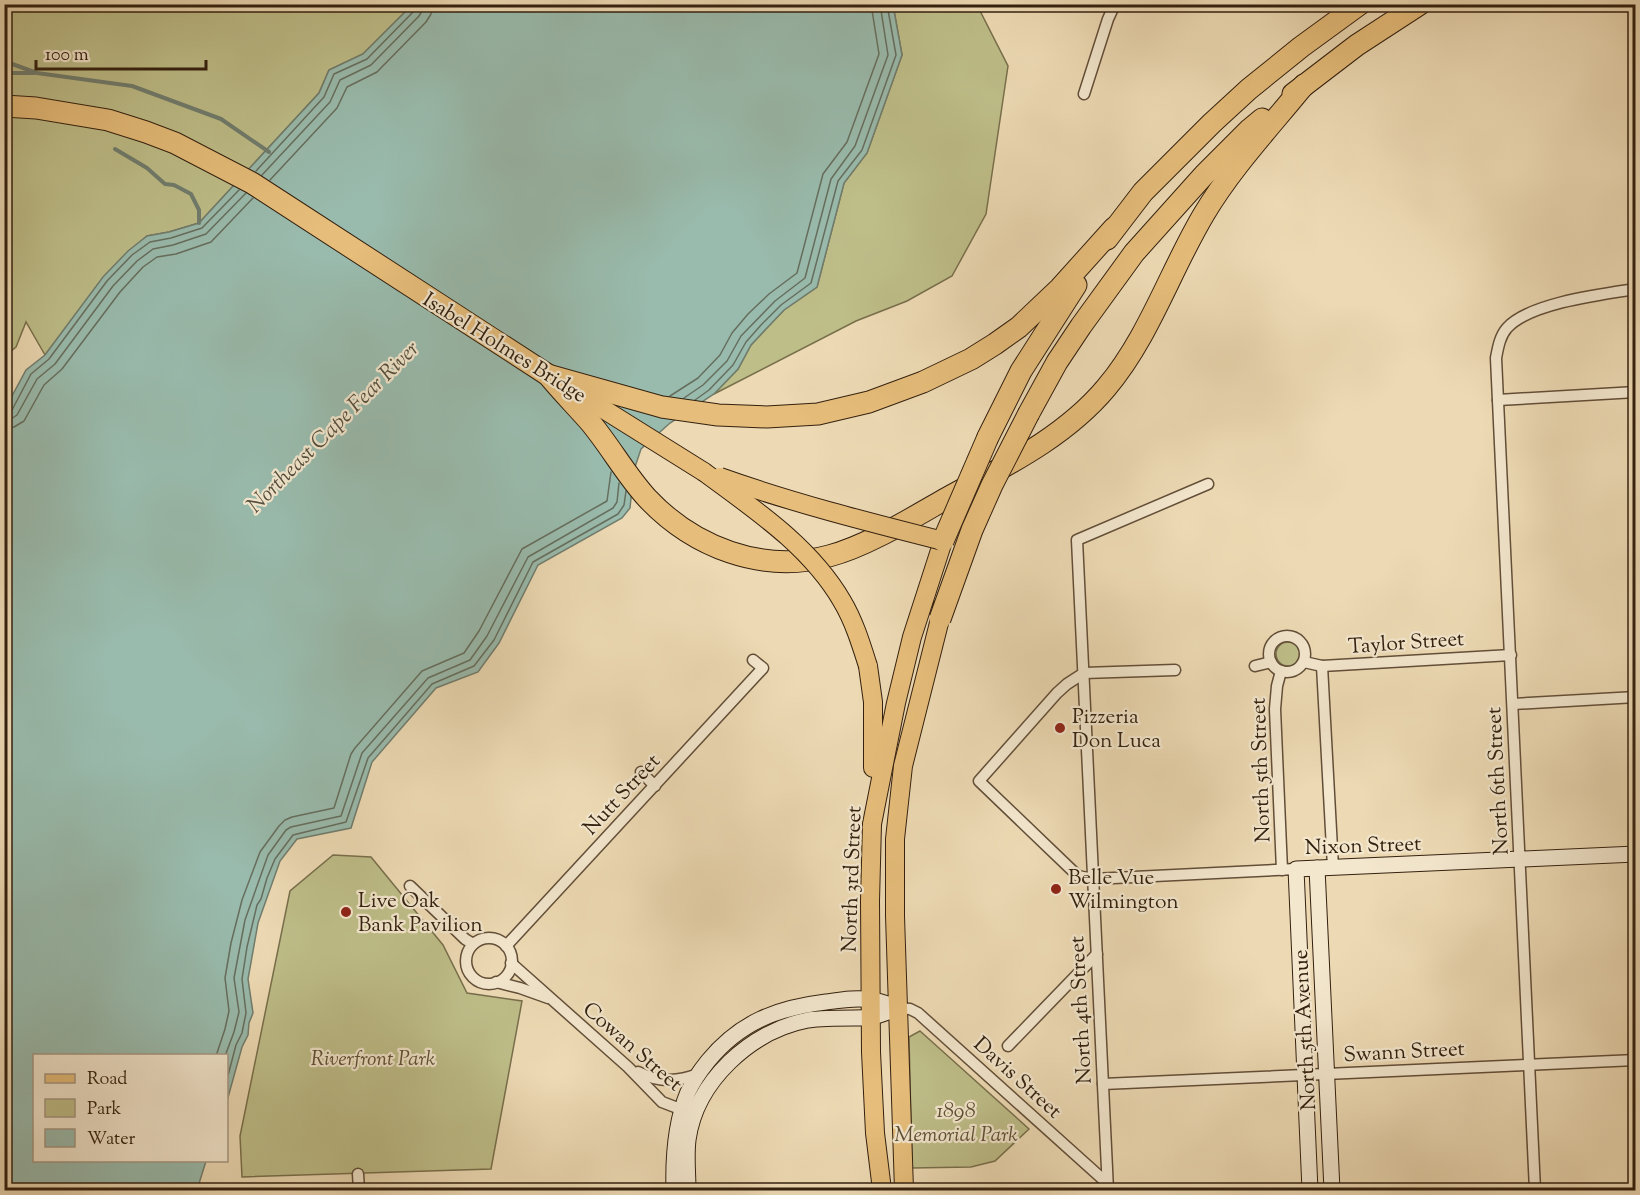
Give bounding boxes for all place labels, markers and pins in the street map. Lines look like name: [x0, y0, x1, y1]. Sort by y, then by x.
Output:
place label: Pizzeria Don Luca: [1072, 703, 1161, 757]
marker: Pizzeria Don Luca: [1053, 721, 1067, 735]
place label: Belle Vue Wilmington: [1068, 864, 1179, 918]
marker: Belle Vue Wilmington: [1049, 882, 1063, 896]
place label: Live Oak Bank Pavilion: [358, 887, 483, 941]
marker: Live Oak Bank Pavilion: [339, 905, 353, 919]

